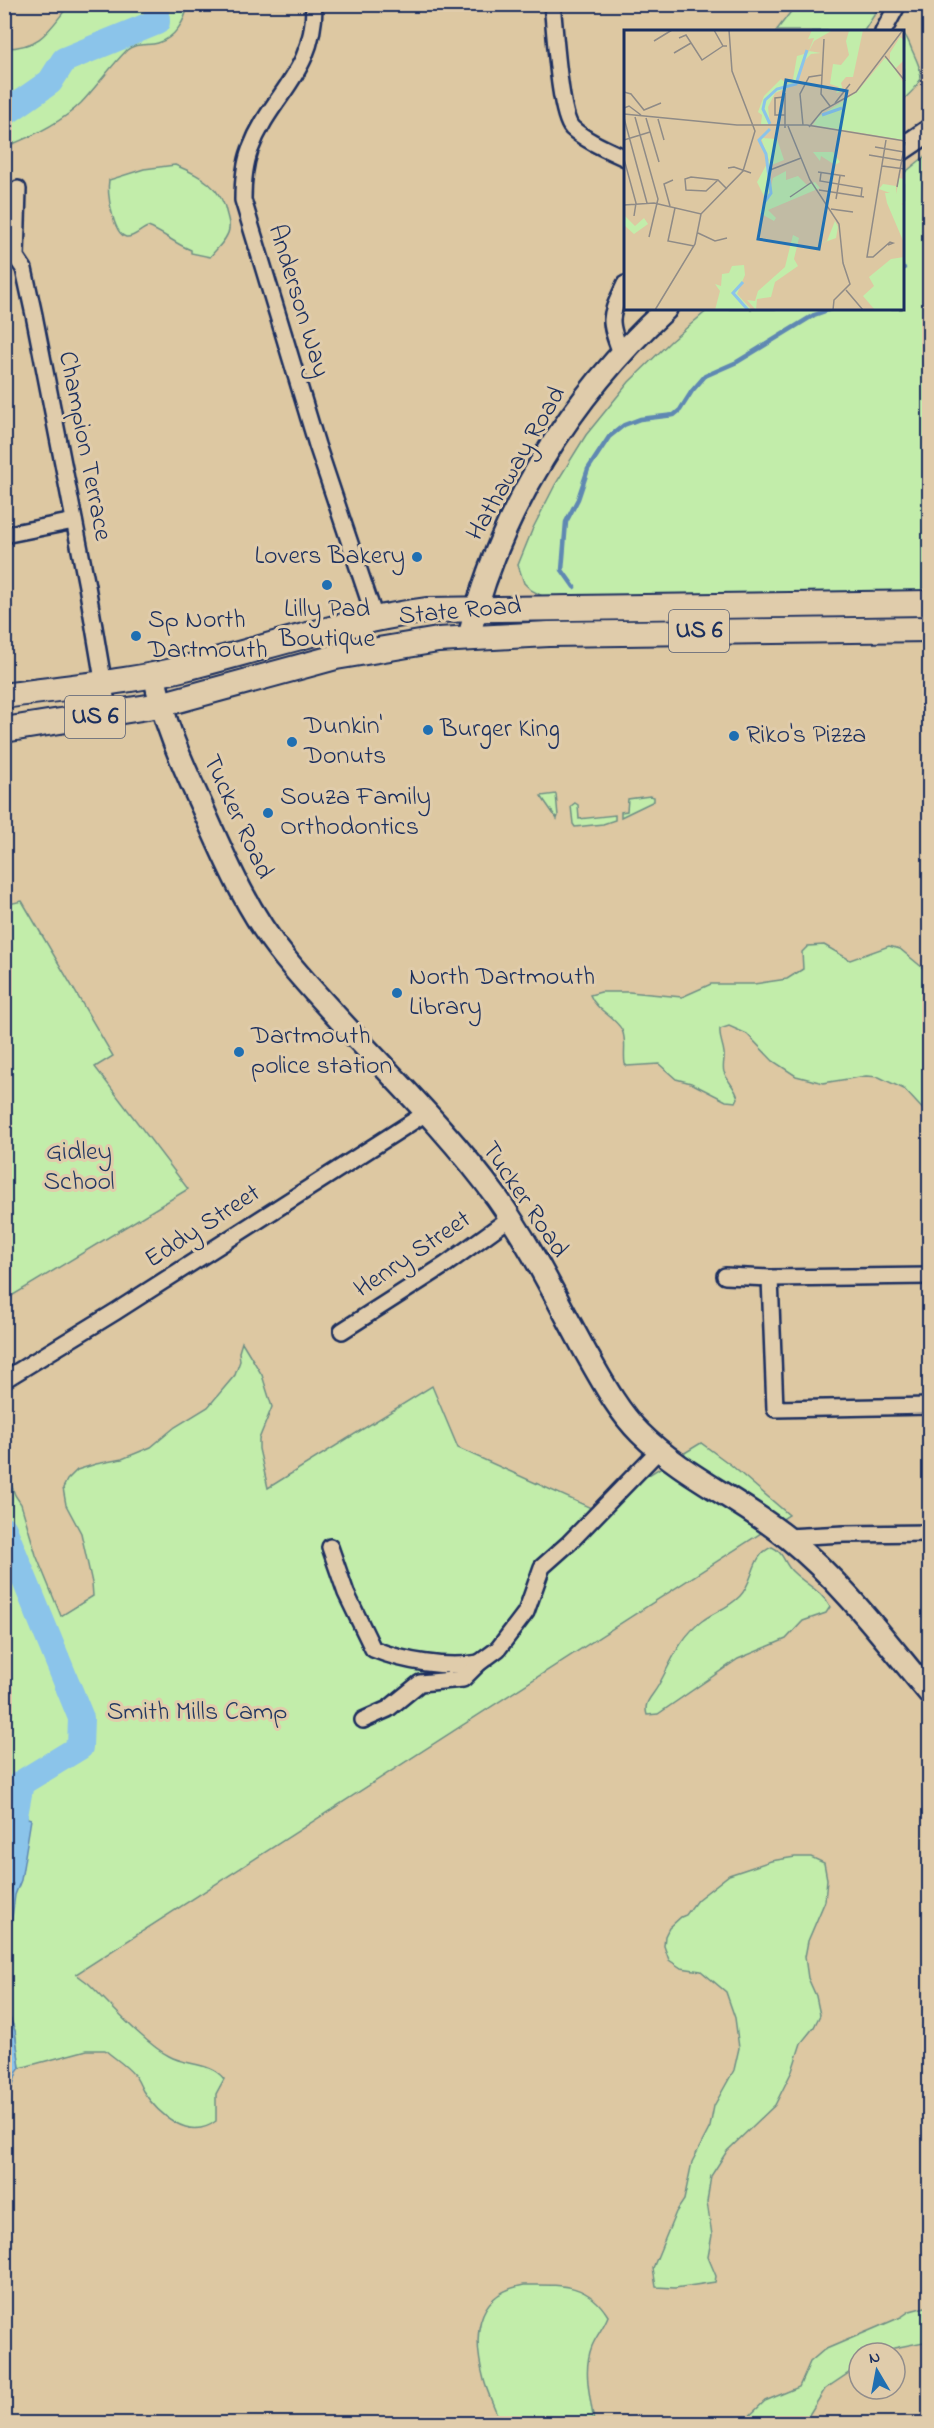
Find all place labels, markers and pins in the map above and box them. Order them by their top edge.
place label: Lovers Bakery [255,538,405,576]
marker: Lovers Bakery [410,550,424,564]
marker: Lilly Pad Boutique [320,578,334,592]
place label: Lilly Pad Boutique [278,591,376,659]
place label: Sp North Dartmouth [147,602,268,670]
marker: Sp North Dartmouth [129,629,143,643]
place label: Dunkin' Donuts [303,708,386,776]
place label: Burger King [439,711,560,749]
place label: Riko's Pizza [746,717,866,755]
marker: Burger King [421,723,435,737]
marker: Riko's Pizza [727,729,741,743]
marker: Dunkin' Donuts [285,735,299,749]
place label: Souza Family Orthodontics [280,779,431,847]
marker: Souza Family Orthodontics [261,806,275,820]
place label: North Dartmouth Library [409,959,595,1027]
marker: North Dartmouth Library [390,986,404,1000]
place label: Dartmouth police station [250,1018,392,1086]
marker: Dartmouth police station [232,1045,246,1059]

